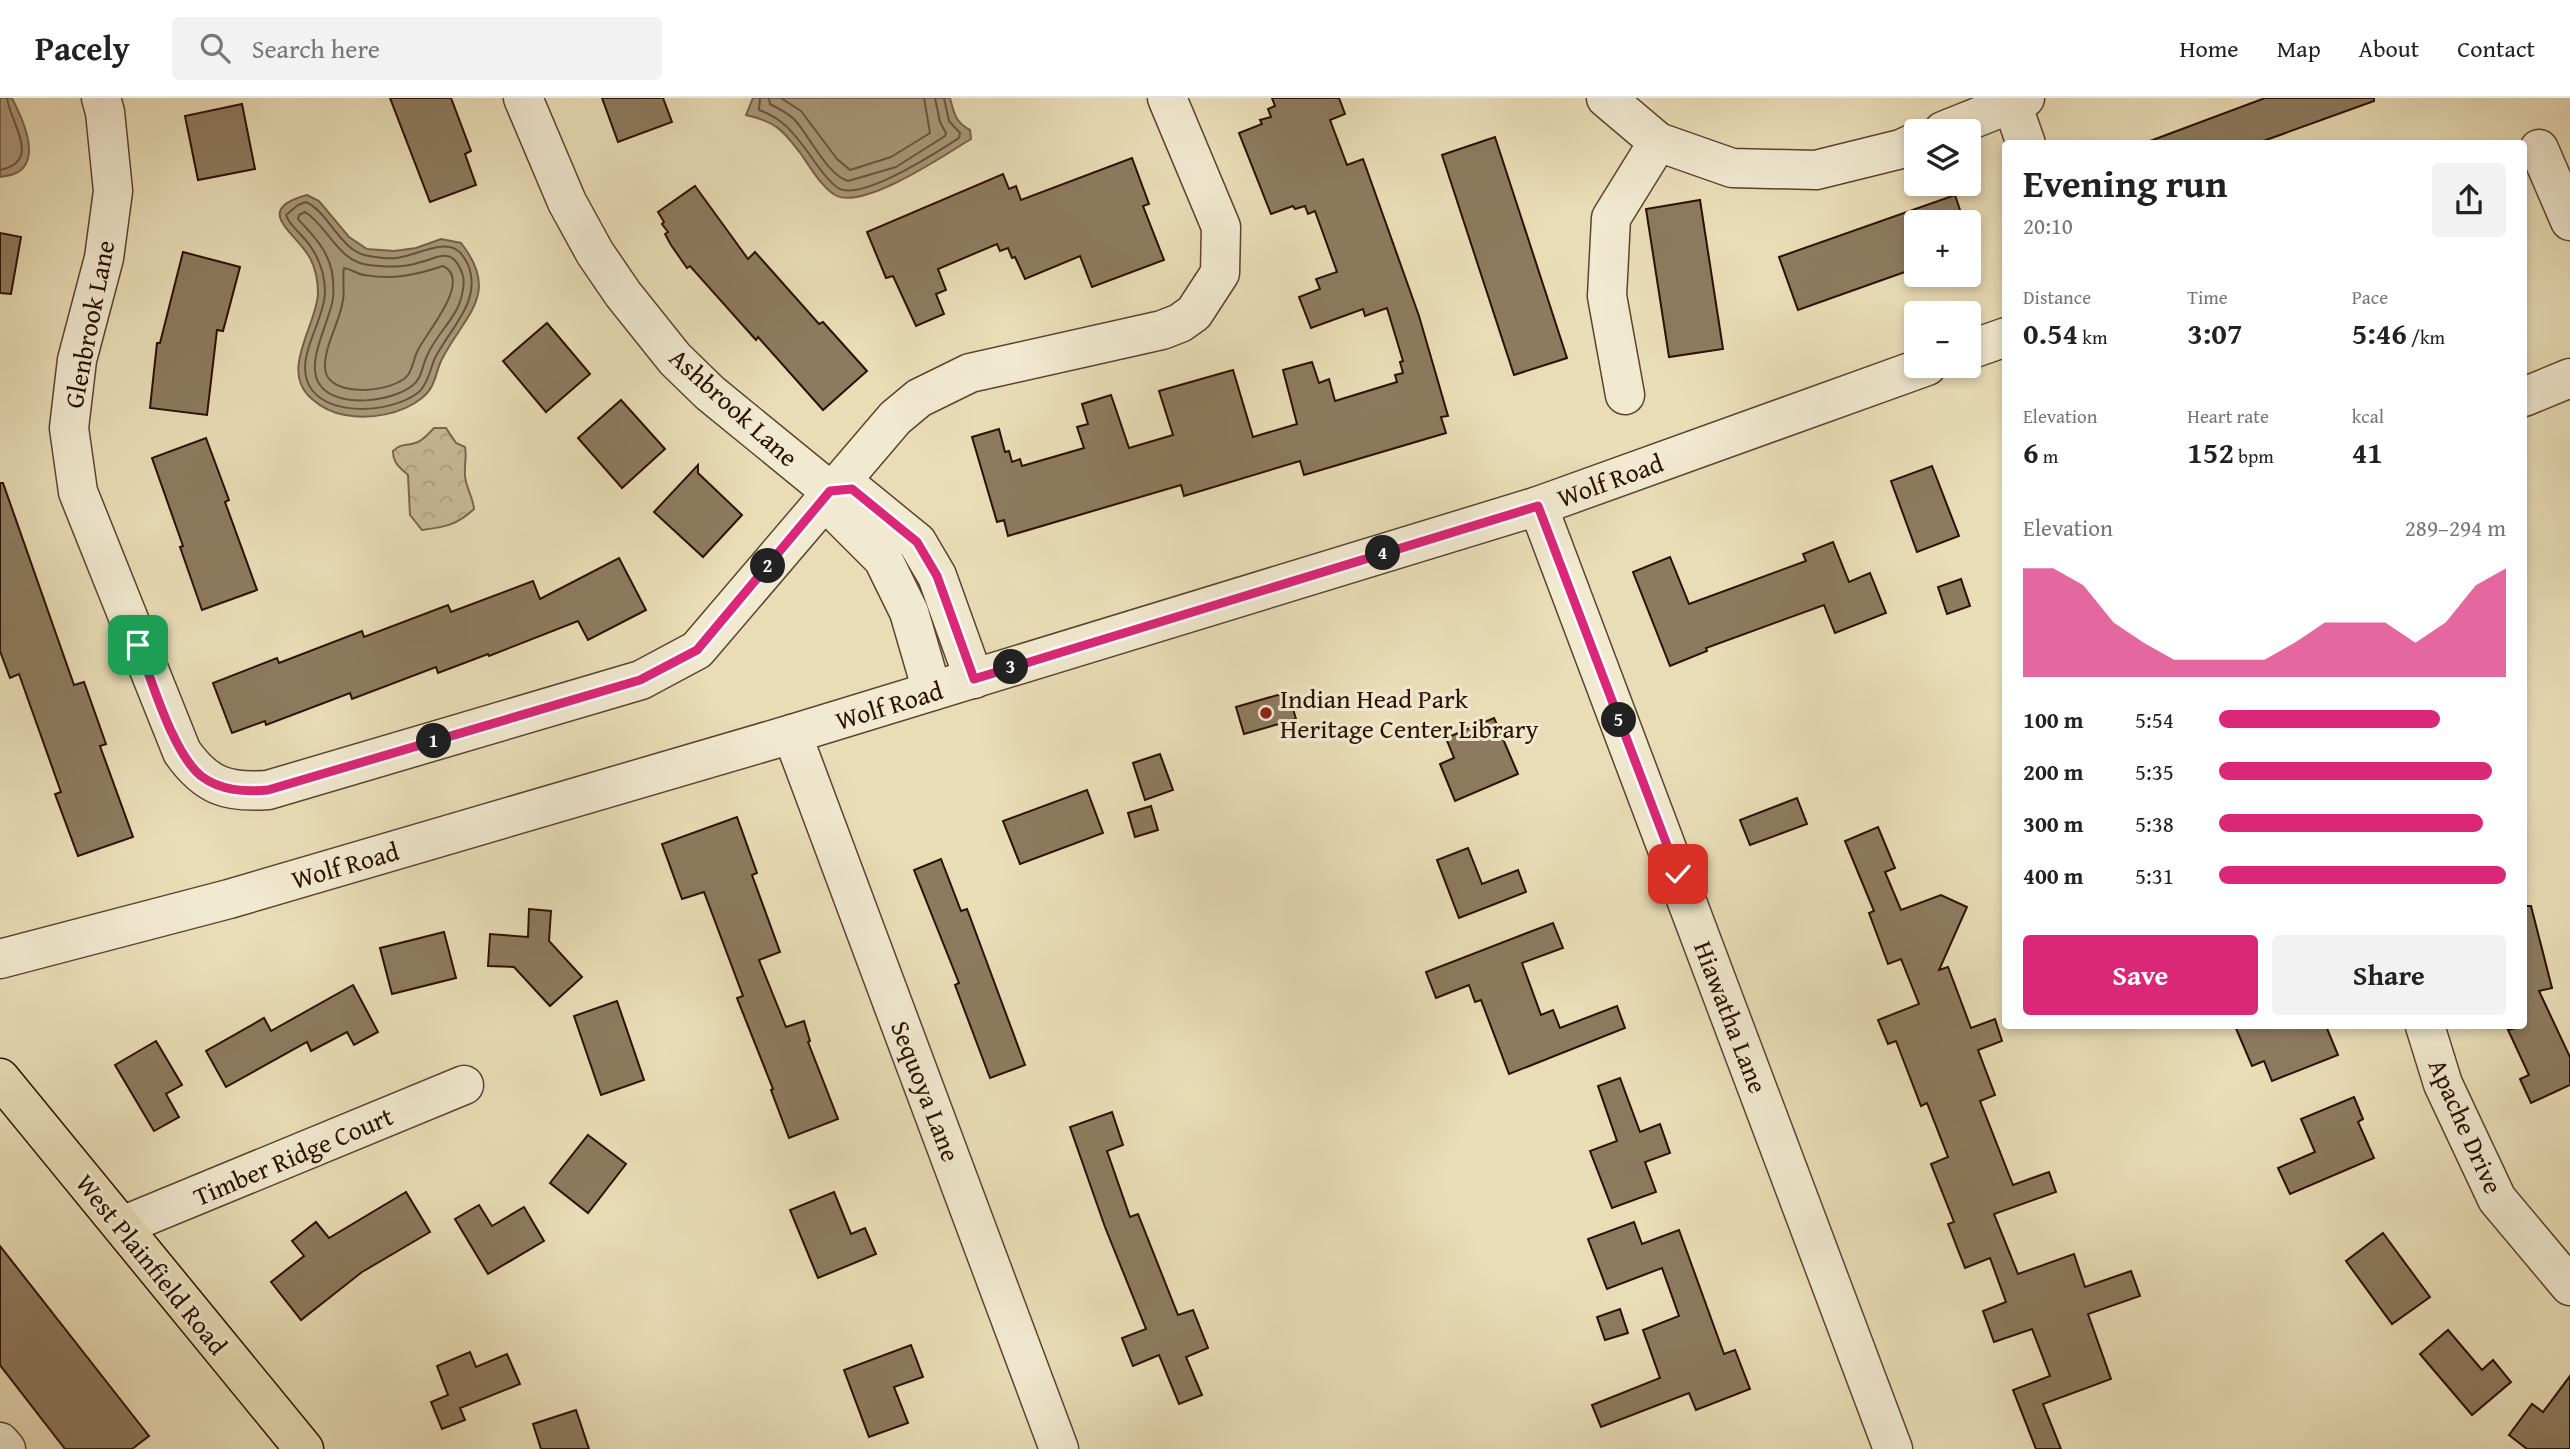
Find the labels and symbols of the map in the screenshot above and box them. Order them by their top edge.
street label: Glenbrook Lane [54,237,124,411]
street label: Ashbrook Lane [661,338,807,476]
street label: Wolf Road [1552,443,1669,517]
pin: 4 [1366,536,1400,570]
pin: 2 [750,548,786,584]
pin [108,615,168,675]
pin: 3 [993,650,1028,684]
street label: Wolf Road [831,670,947,740]
place label: Indian Head Park Heritage Center Library [1280,679,1538,748]
pin: 5 [1602,702,1636,738]
marker: Indian Head Park Heritage Center Library [1258,705,1274,721]
pin: 1 [416,724,452,758]
street label: Wolf Road [287,831,403,899]
pin [1648,844,1708,904]
street label: Hiawatha Lane [1684,935,1778,1099]
street label: Sequoya Lane [881,1015,971,1167]
street label: Apache Drive [2419,1052,2513,1200]
street label: Timber Ridge Court [187,1096,399,1216]
street label: West Plainfield Road [67,1165,237,1363]

